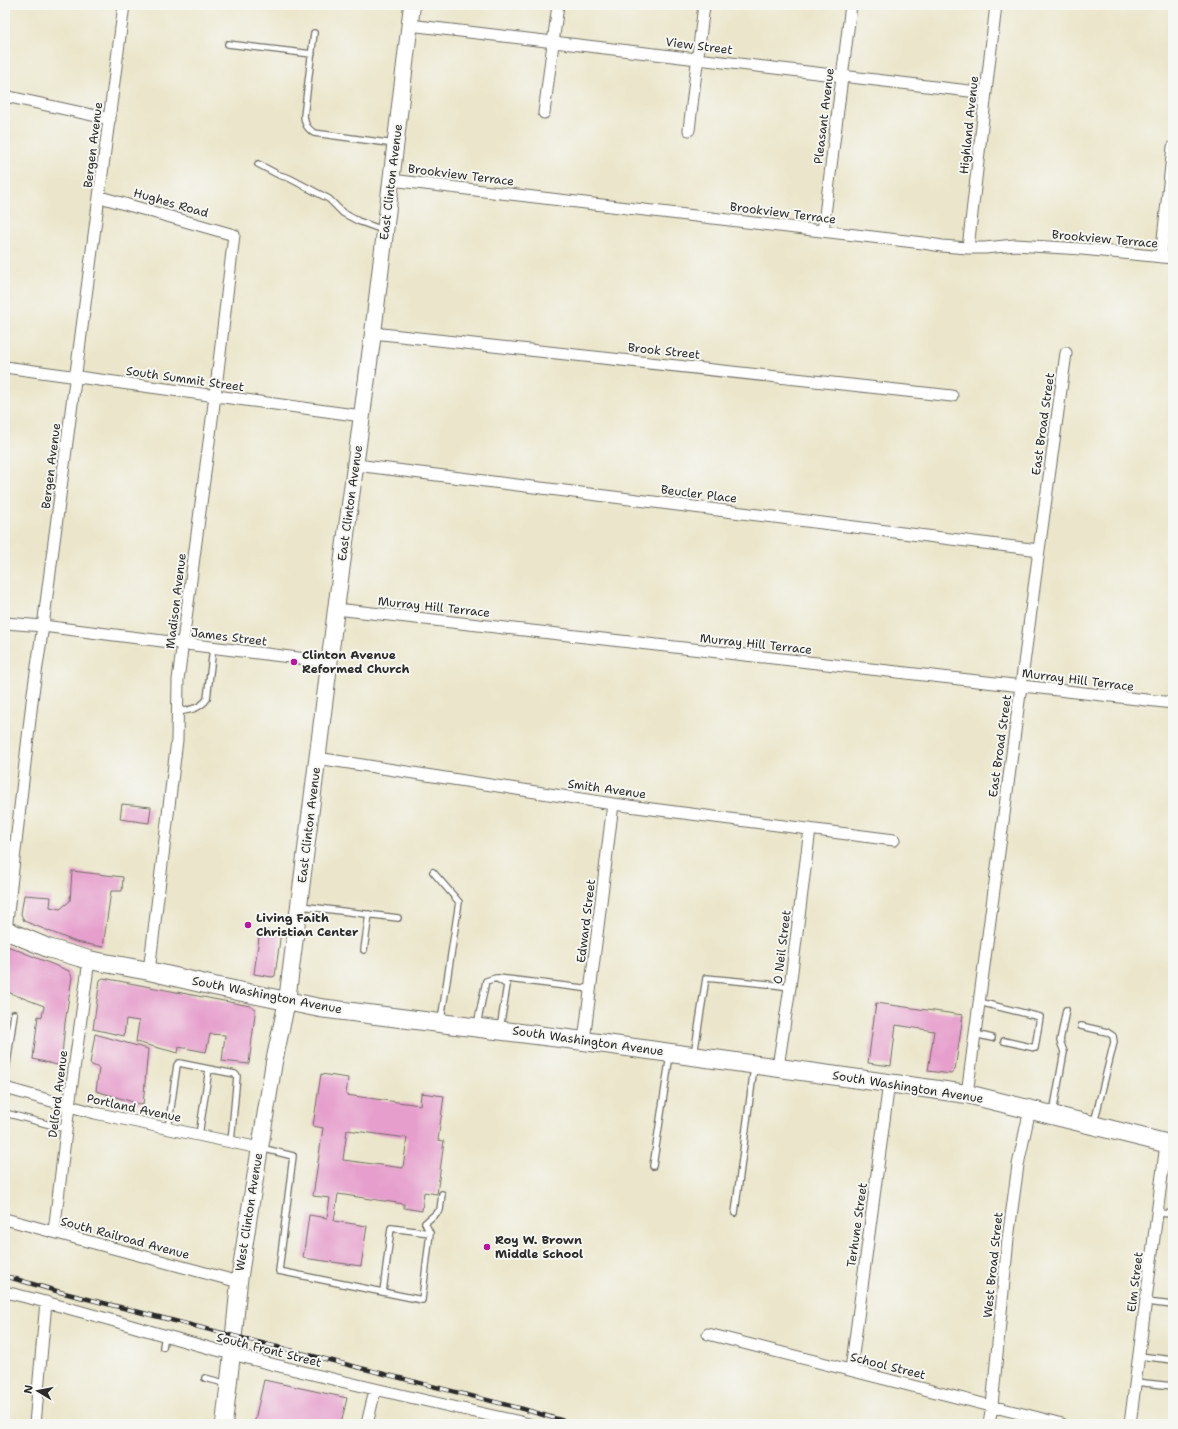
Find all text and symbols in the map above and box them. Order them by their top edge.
street label: View Street [664,34,734,58]
street label: Pleasant Avenue [810,67,838,165]
street label: Highland Avenue [956,75,982,175]
street label: Bergen Avenue [80,101,106,189]
street label: East Clinton Avenue [376,123,406,241]
street label: Brookview Terrace [407,161,515,189]
street label: Hughes Road [132,185,211,221]
street label: Brookview Terrace [729,199,837,227]
street label: Brookview Terrace [1051,226,1159,252]
street label: Brook Street [627,339,701,363]
street label: South Summit Street [125,363,245,395]
street label: East Broad Street [1028,372,1058,476]
street label: Bergen Avenue [38,422,64,510]
street label: East Clinton Avenue [334,444,366,562]
street label: Beucler Place [660,481,738,507]
street label: Madison Avenue [162,552,190,650]
street label: Murray Hill Terrace [377,593,491,621]
street label: James Street [190,624,268,650]
street label: Murray Hill Terrace [699,630,813,658]
place label: Clinton Avenue Reformed Church [302,647,410,677]
marker: Clinton Avenue Reformed Church [289,657,299,667]
street label: Murray Hill Terrace [1021,665,1135,695]
street label: East Broad Street [985,694,1015,798]
street label: East Clinton Avenue [294,766,324,884]
street label: Smith Avenue [567,776,647,802]
street label: Edward Street [573,878,599,964]
street label: O Neil Street [770,909,794,985]
place label: Living Faith Christian Center [256,910,359,940]
marker: Living Faith Christian Center [243,920,253,930]
street label: South Washington Avenue [191,973,344,1017]
street label: South Washington Avenue [511,1022,665,1060]
street label: Delford Avenue [45,1049,71,1139]
street label: South Washington Avenue [831,1067,985,1107]
street label: Portland Avenue [85,1090,183,1126]
street label: West Clinton Avenue [232,1151,266,1272]
street label: Terhune Street [843,1182,871,1268]
street label: West Broad Street [979,1211,1007,1319]
street label: South Railroad Avenue [59,1213,192,1263]
place label: Roy W. Brown Middle School [495,1232,583,1262]
marker: Roy W. Brown Middle School [482,1242,492,1252]
street label: Elm Street [1123,1251,1147,1313]
street label: South Front Street [215,1329,323,1371]
street label: School Street [849,1349,927,1383]
north arrow [18,1371,58,1411]
text: N [21,1383,37,1395]

